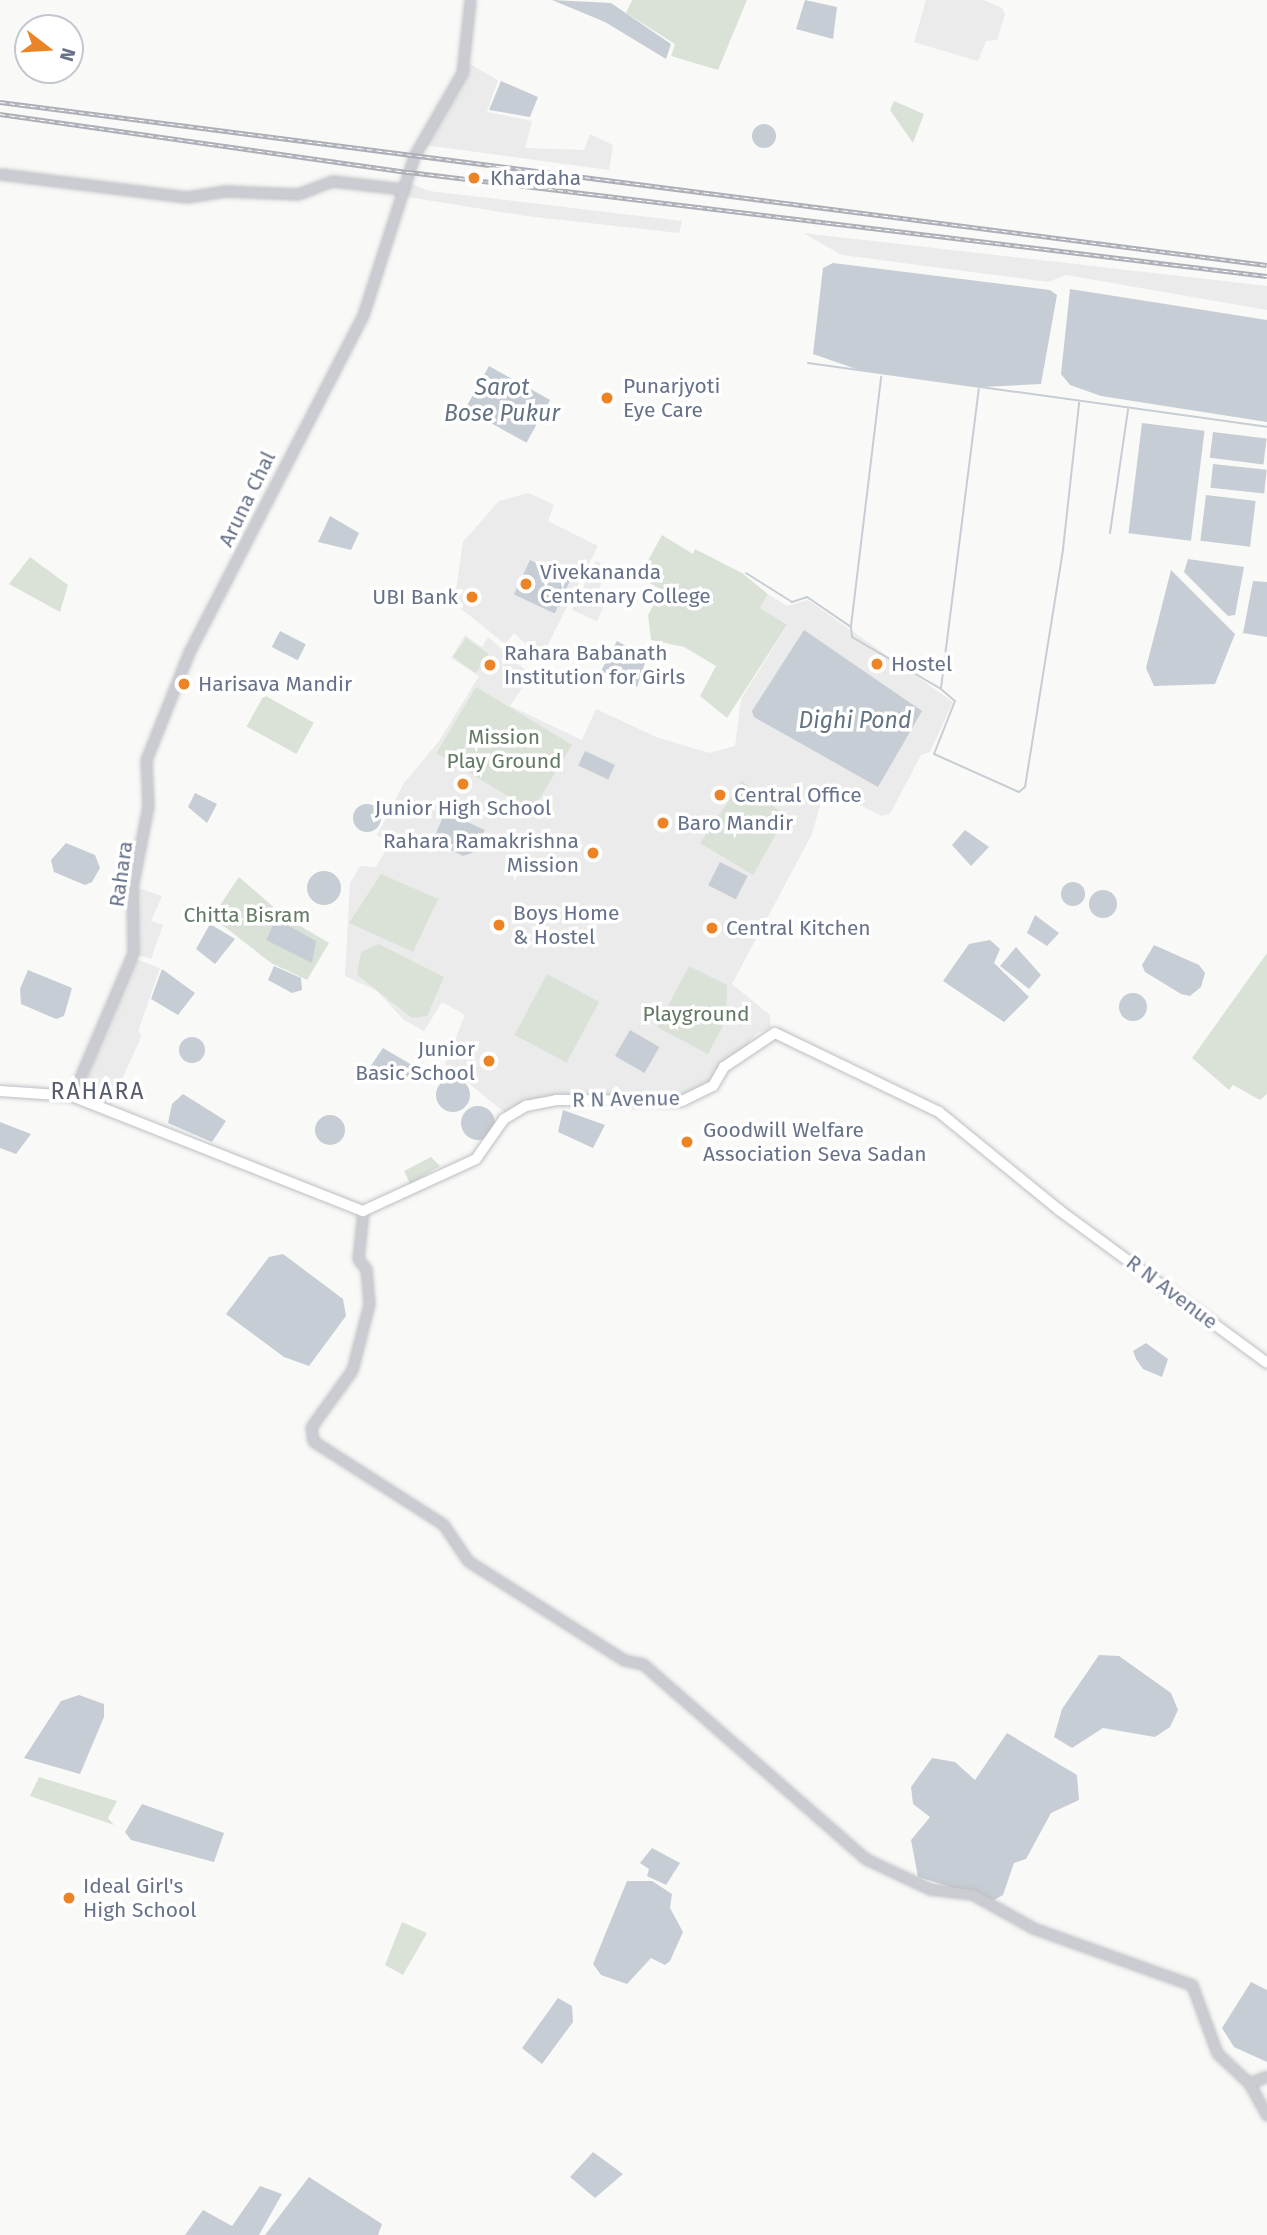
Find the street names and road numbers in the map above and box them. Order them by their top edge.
street label: Aruna Chal [213,447,281,551]
street label: Rahara [104,839,138,909]
street label: R N Avenue [572,1085,680,1113]
street label: R N Avenue [1121,1249,1223,1335]

